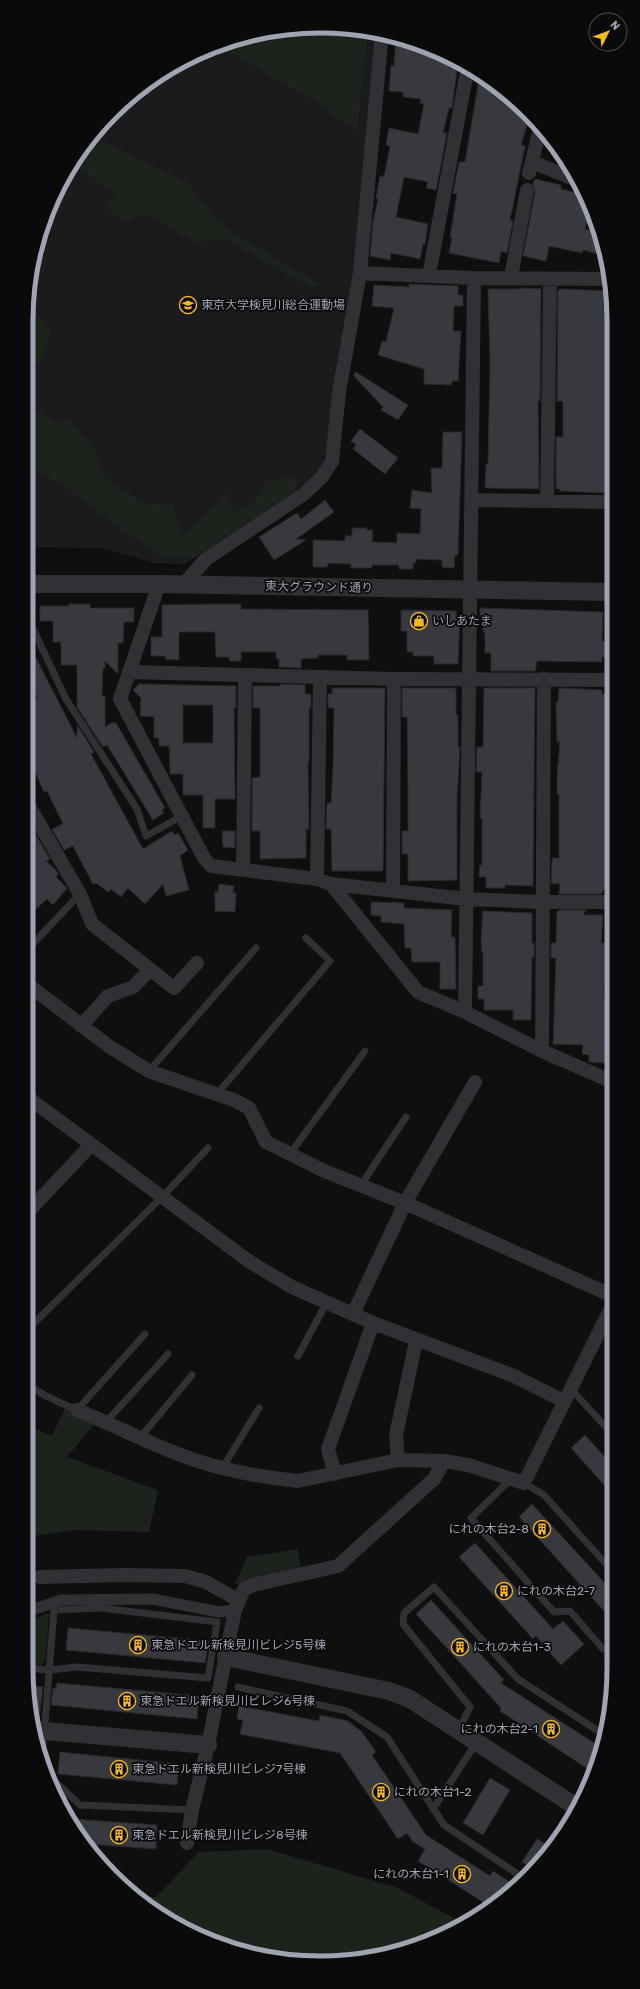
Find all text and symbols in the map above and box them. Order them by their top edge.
north arrow [588,12,628,52]
text: N [608,18,623,33]
school or university icon: 東京大学検見川総合運動場 [178,295,198,315]
place label: 東京大学検見川総合運動場 [201,298,345,312]
street label: 東大グラウンド通り [265,579,373,595]
shop icon: いしあたま [409,611,429,631]
place label: いしあたま [432,614,492,628]
building icon: にれの木台2-8 [532,1519,552,1539]
place label: にれの木台2-8 [449,1522,529,1536]
building icon: にれの木台2-7 [494,1581,514,1601]
place label: にれの木台2-7 [517,1584,595,1598]
building icon: 東急ドエル新検見川ビレジ5号棟 [128,1635,148,1655]
building icon: にれの木台1-3 [450,1637,470,1657]
place label: 東急ドエル新検見川ビレジ5号棟 [151,1638,326,1652]
place label: にれの木台1-3 [473,1640,551,1654]
building icon: 東急ドエル新検見川ビレジ6号棟 [117,1691,137,1711]
place label: 東急ドエル新検見川ビレジ6号棟 [140,1694,315,1708]
building icon: にれの木台2-1 [541,1719,561,1739]
place label: にれの木台2-1 [461,1722,538,1736]
building icon: 東急ドエル新検見川ビレジ7号棟 [109,1759,129,1779]
place label: 東急ドエル新検見川ビレジ7号棟 [132,1762,306,1776]
building icon: にれの木台1-2 [371,1782,391,1802]
place label: にれの木台1-2 [394,1785,472,1799]
building icon: 東急ドエル新検見川ビレジ8号棟 [109,1825,129,1845]
place label: 東急ドエル新検見川ビレジ8号棟 [132,1828,308,1842]
building icon: にれの木台1-1 [452,1864,472,1884]
place label: にれの木台1-1 [373,1867,449,1881]

